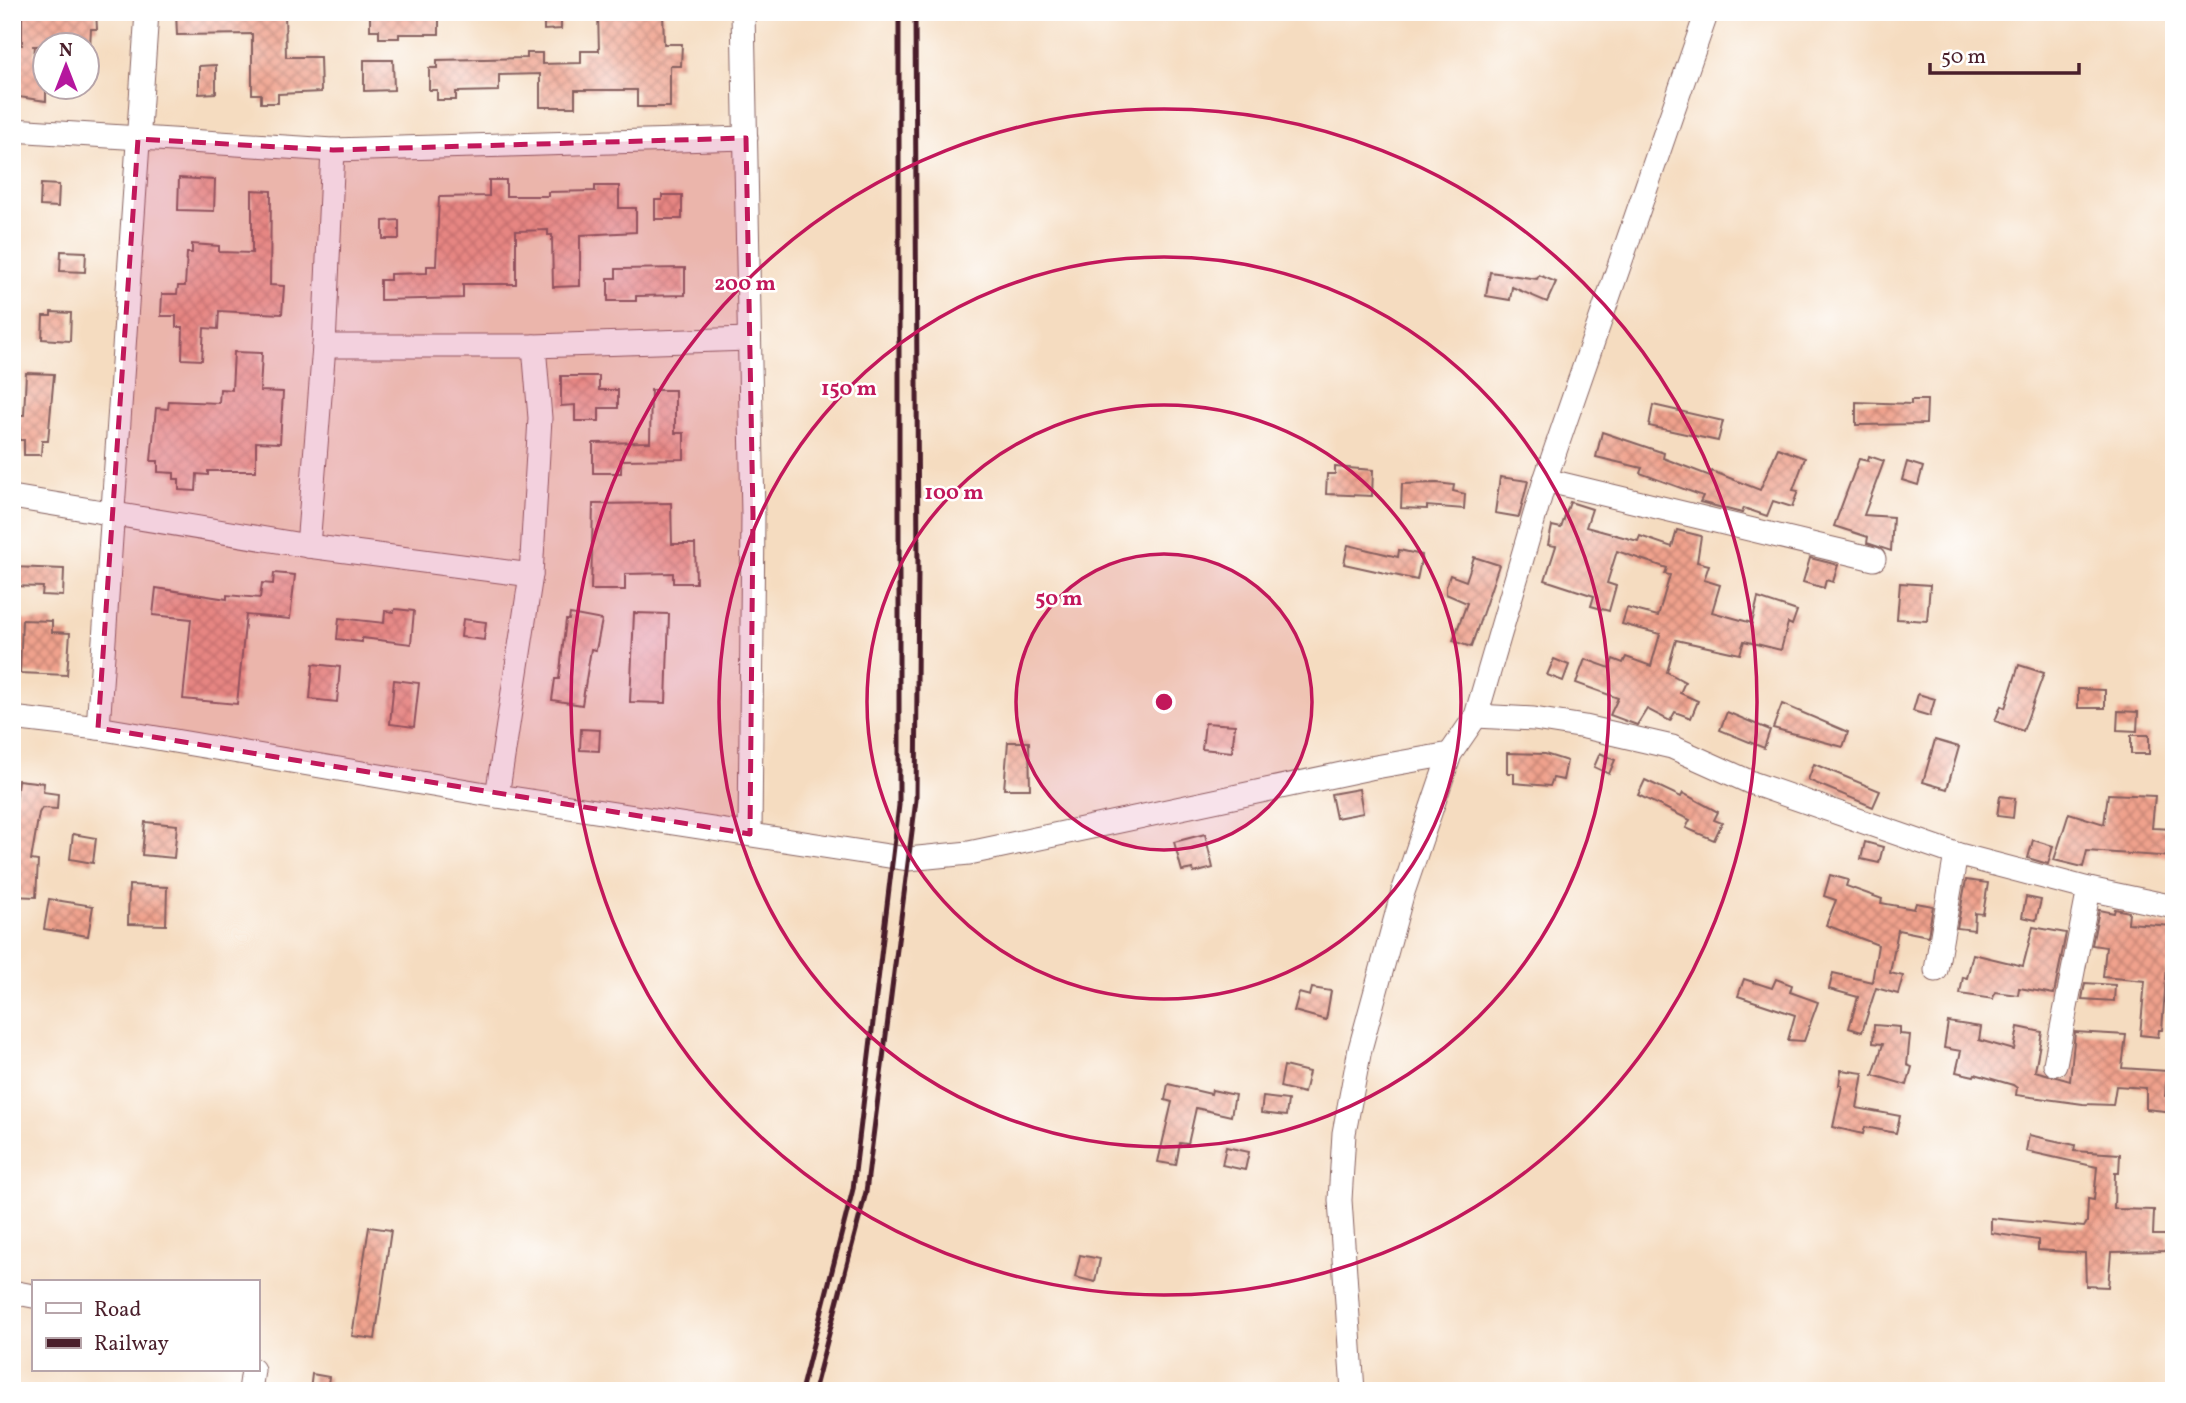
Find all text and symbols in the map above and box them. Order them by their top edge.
north arrow [32,32,102,102]
scale bar [1930,32,2079,76]
text: N [59,38,73,64]
text: 50 m [1941,43,1986,72]
text: 200 m [714,270,776,299]
text: 150 m [821,375,877,404]
text: 100 m [924,479,984,508]
text: 50 m [1035,585,1083,614]
centre of rings [1152,690,1176,714]
legend [32,1280,259,1372]
text: Road [94,1296,141,1325]
text: Railway [94,1330,170,1359]

